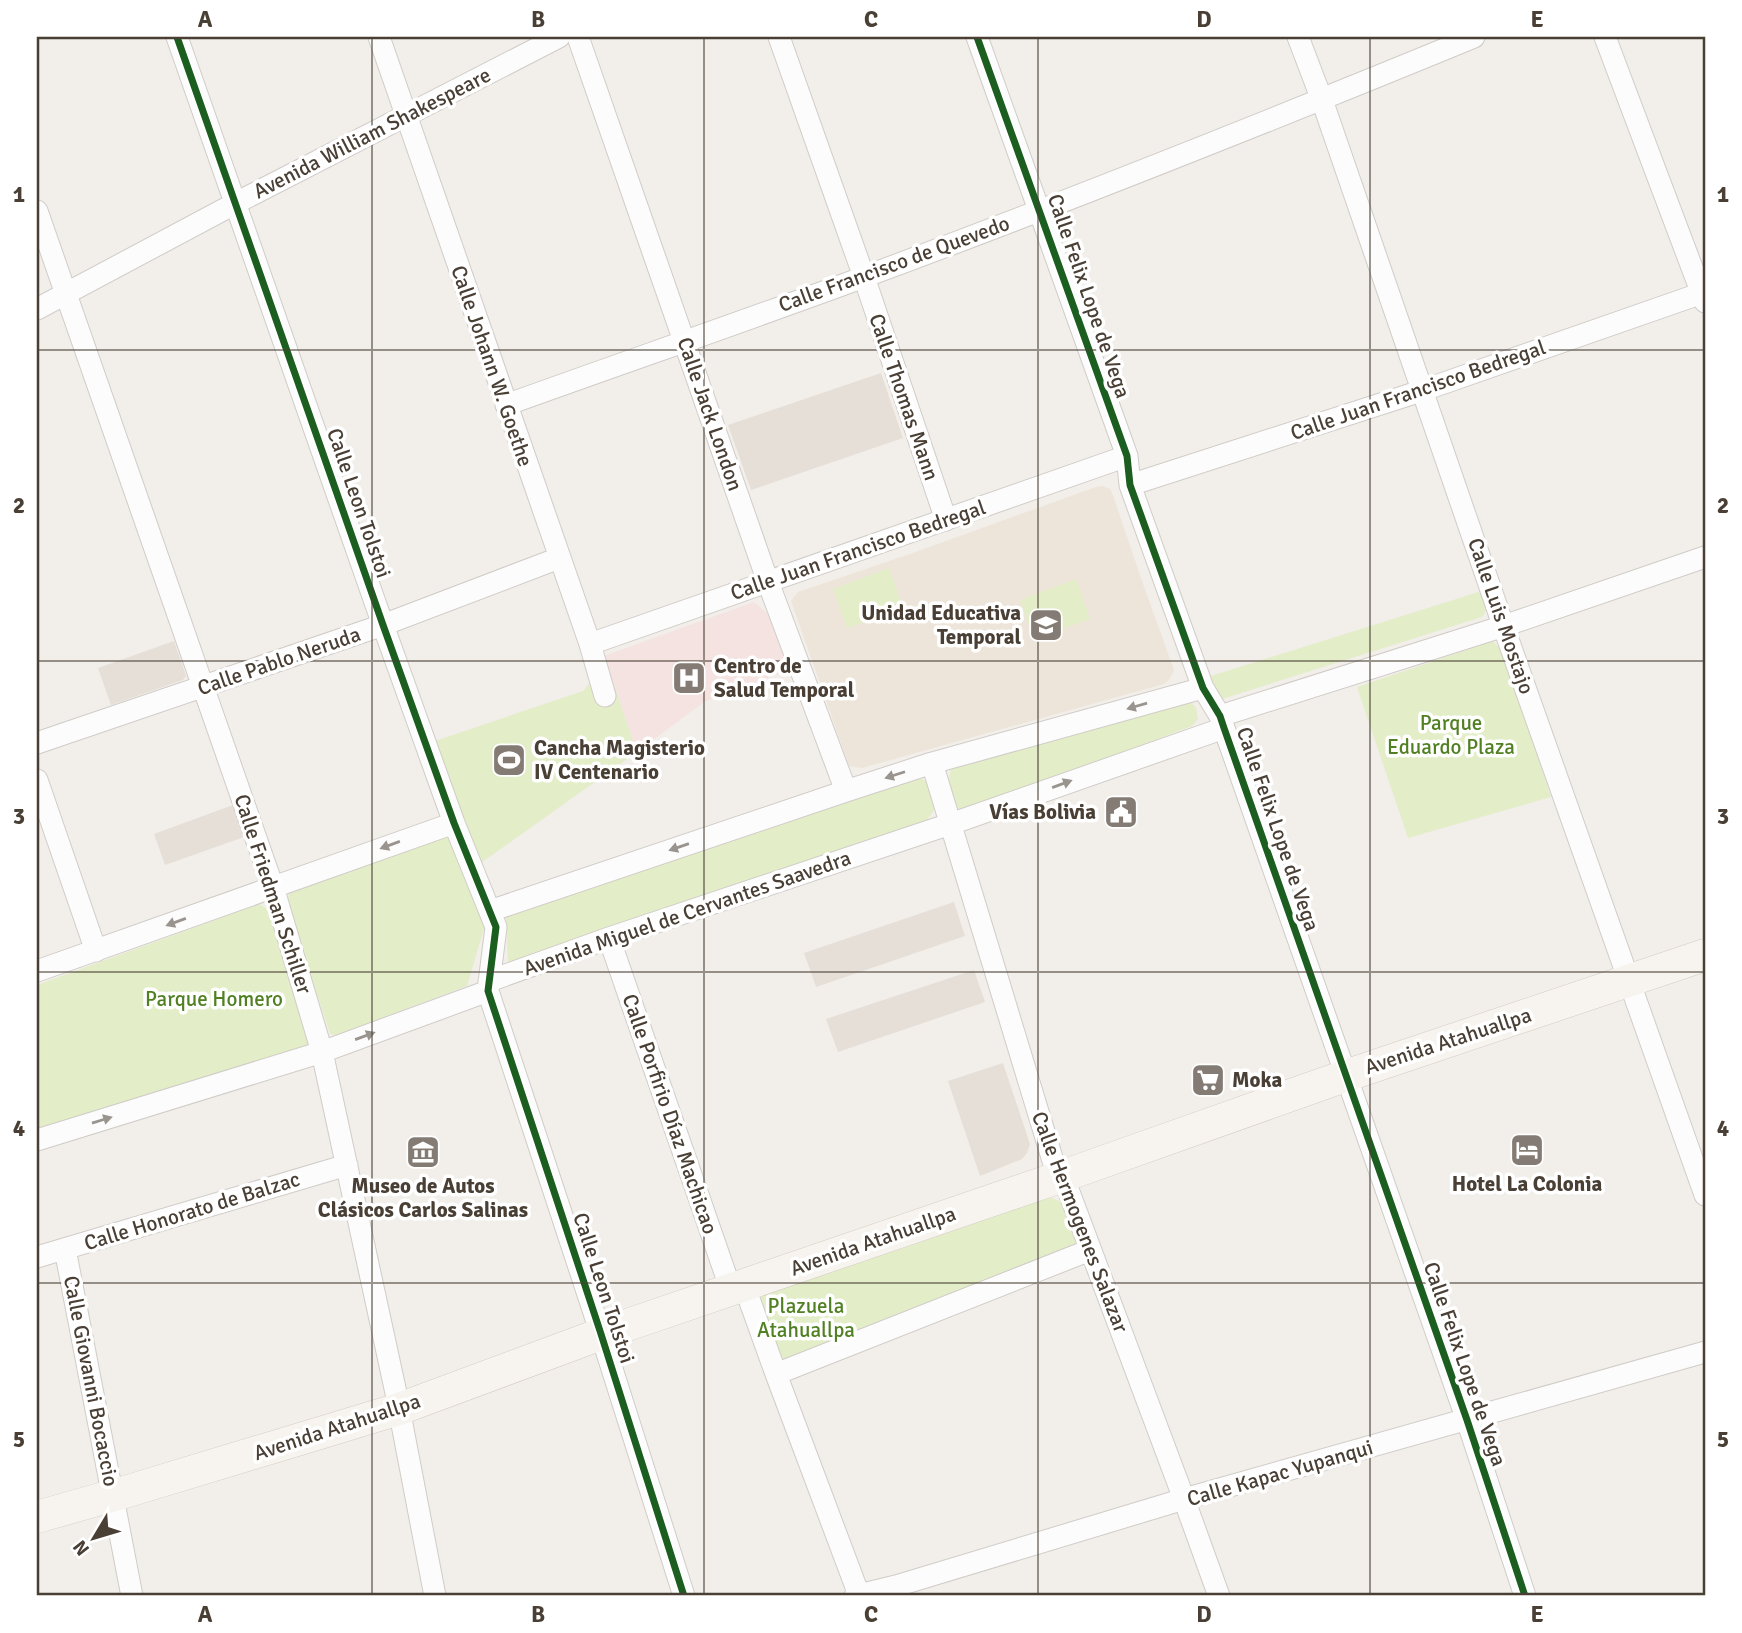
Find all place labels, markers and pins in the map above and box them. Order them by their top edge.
place label: Unidad Educativa Temporal [861,600,1021,650]
school or university icon: Unidad Educativa Temporal [1027,606,1065,644]
place label: Centro de Salud Temporal [714,653,855,703]
hospital icon: Centro de Salud Temporal [670,659,708,697]
place label: Cancha Magisterio IV Centenario [534,735,705,785]
sports icon: Cancha Magisterio IV Centenario [490,741,528,779]
public building icon: Vías Bolivia [1102,793,1140,831]
place label: Vías Bolivia [989,799,1096,825]
supermarket icon: Moka [1189,1061,1227,1099]
place label: Moka [1232,1067,1282,1093]
hotel icon: Hotel La Colonia [1508,1131,1546,1169]
museum icon: Museo de Autos Clásicos Carlos Salinas [404,1133,442,1171]
place label: Hotel La Colonia [1452,1171,1602,1197]
place label: Museo de Autos Clásicos Carlos Salinas [318,1173,528,1223]

